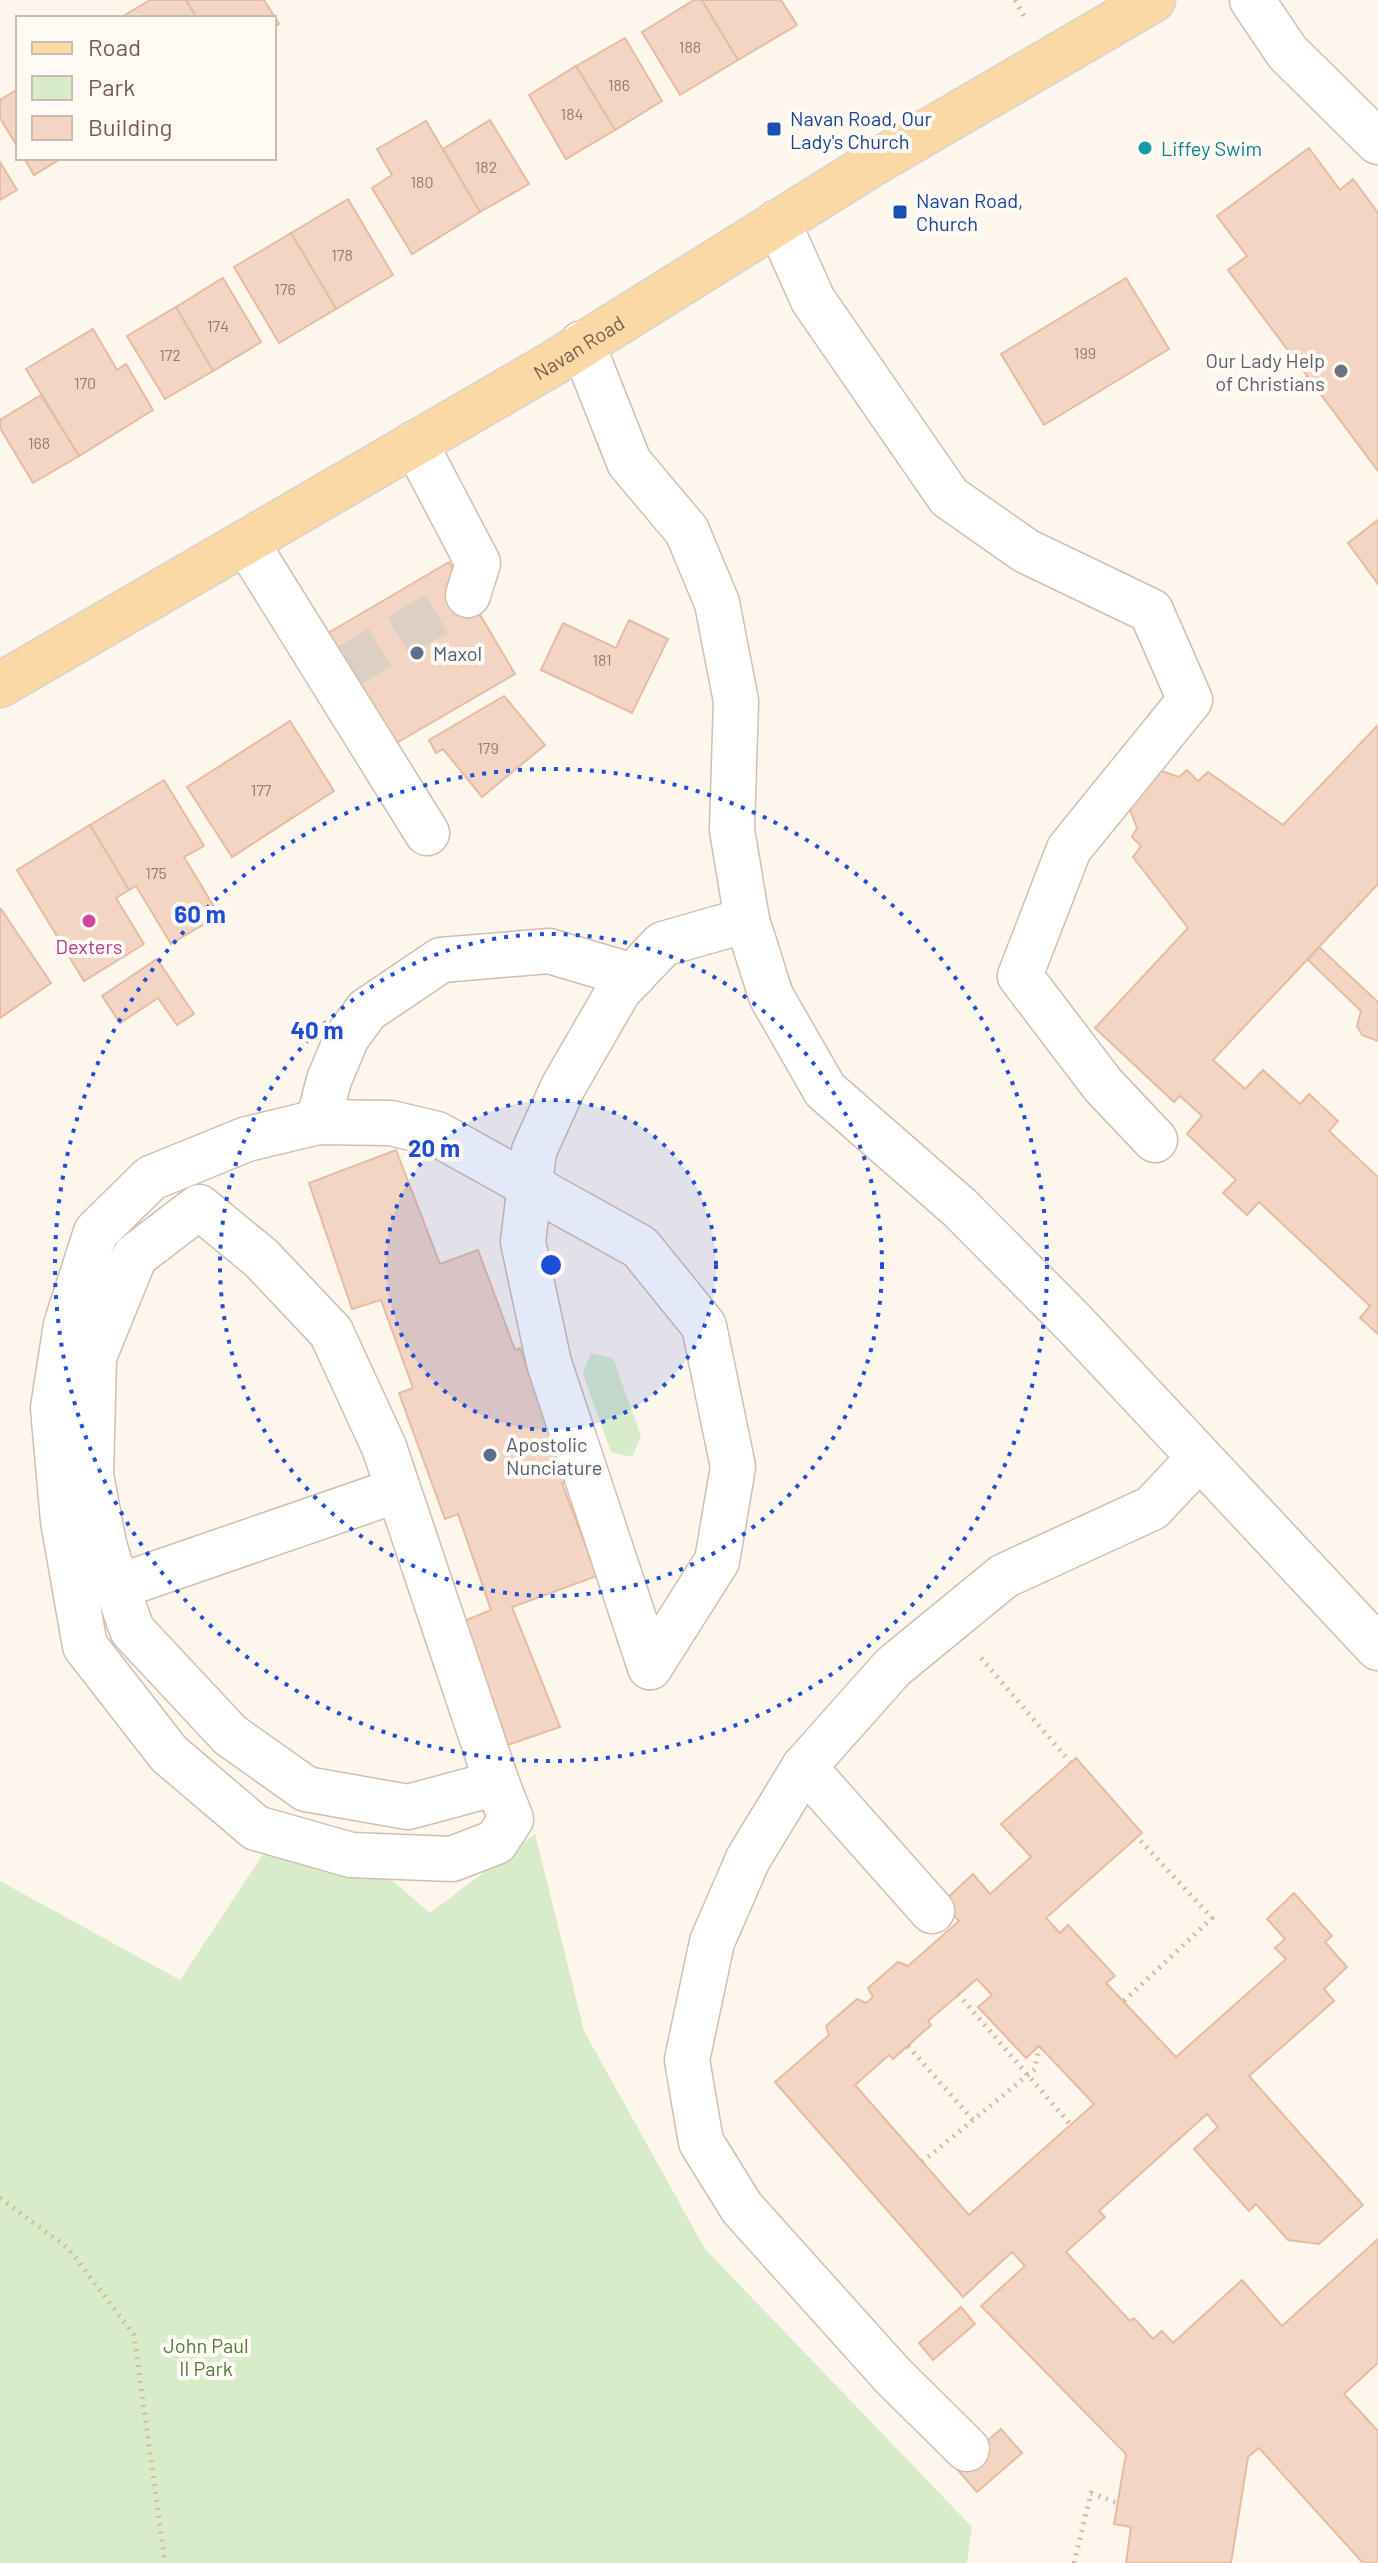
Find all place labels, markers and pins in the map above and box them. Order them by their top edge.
place label: Navan Road, Our Lady's Church [790,106,932,153]
marker: Navan Road, Our Lady's Church [765,120,783,138]
place label: Liffey Swim [1161,136,1262,160]
marker: Liffey Swim [1136,139,1154,157]
place label: Navan Road, Church [916,188,1023,235]
marker: Navan Road, Church [891,203,909,221]
place label: Our Lady Help of Christians [1205,348,1325,395]
marker: Our Lady Help of Christians [1332,362,1350,380]
place label: Maxol [433,641,482,665]
marker: Maxol [408,644,426,662]
marker: Dexters [80,912,98,930]
place label: Dexters [56,934,122,958]
centre of rings [537,1251,565,1279]
place label: Apostolic Nunciature [506,1432,602,1479]
marker: Apostolic Nunciature [481,1446,499,1464]

